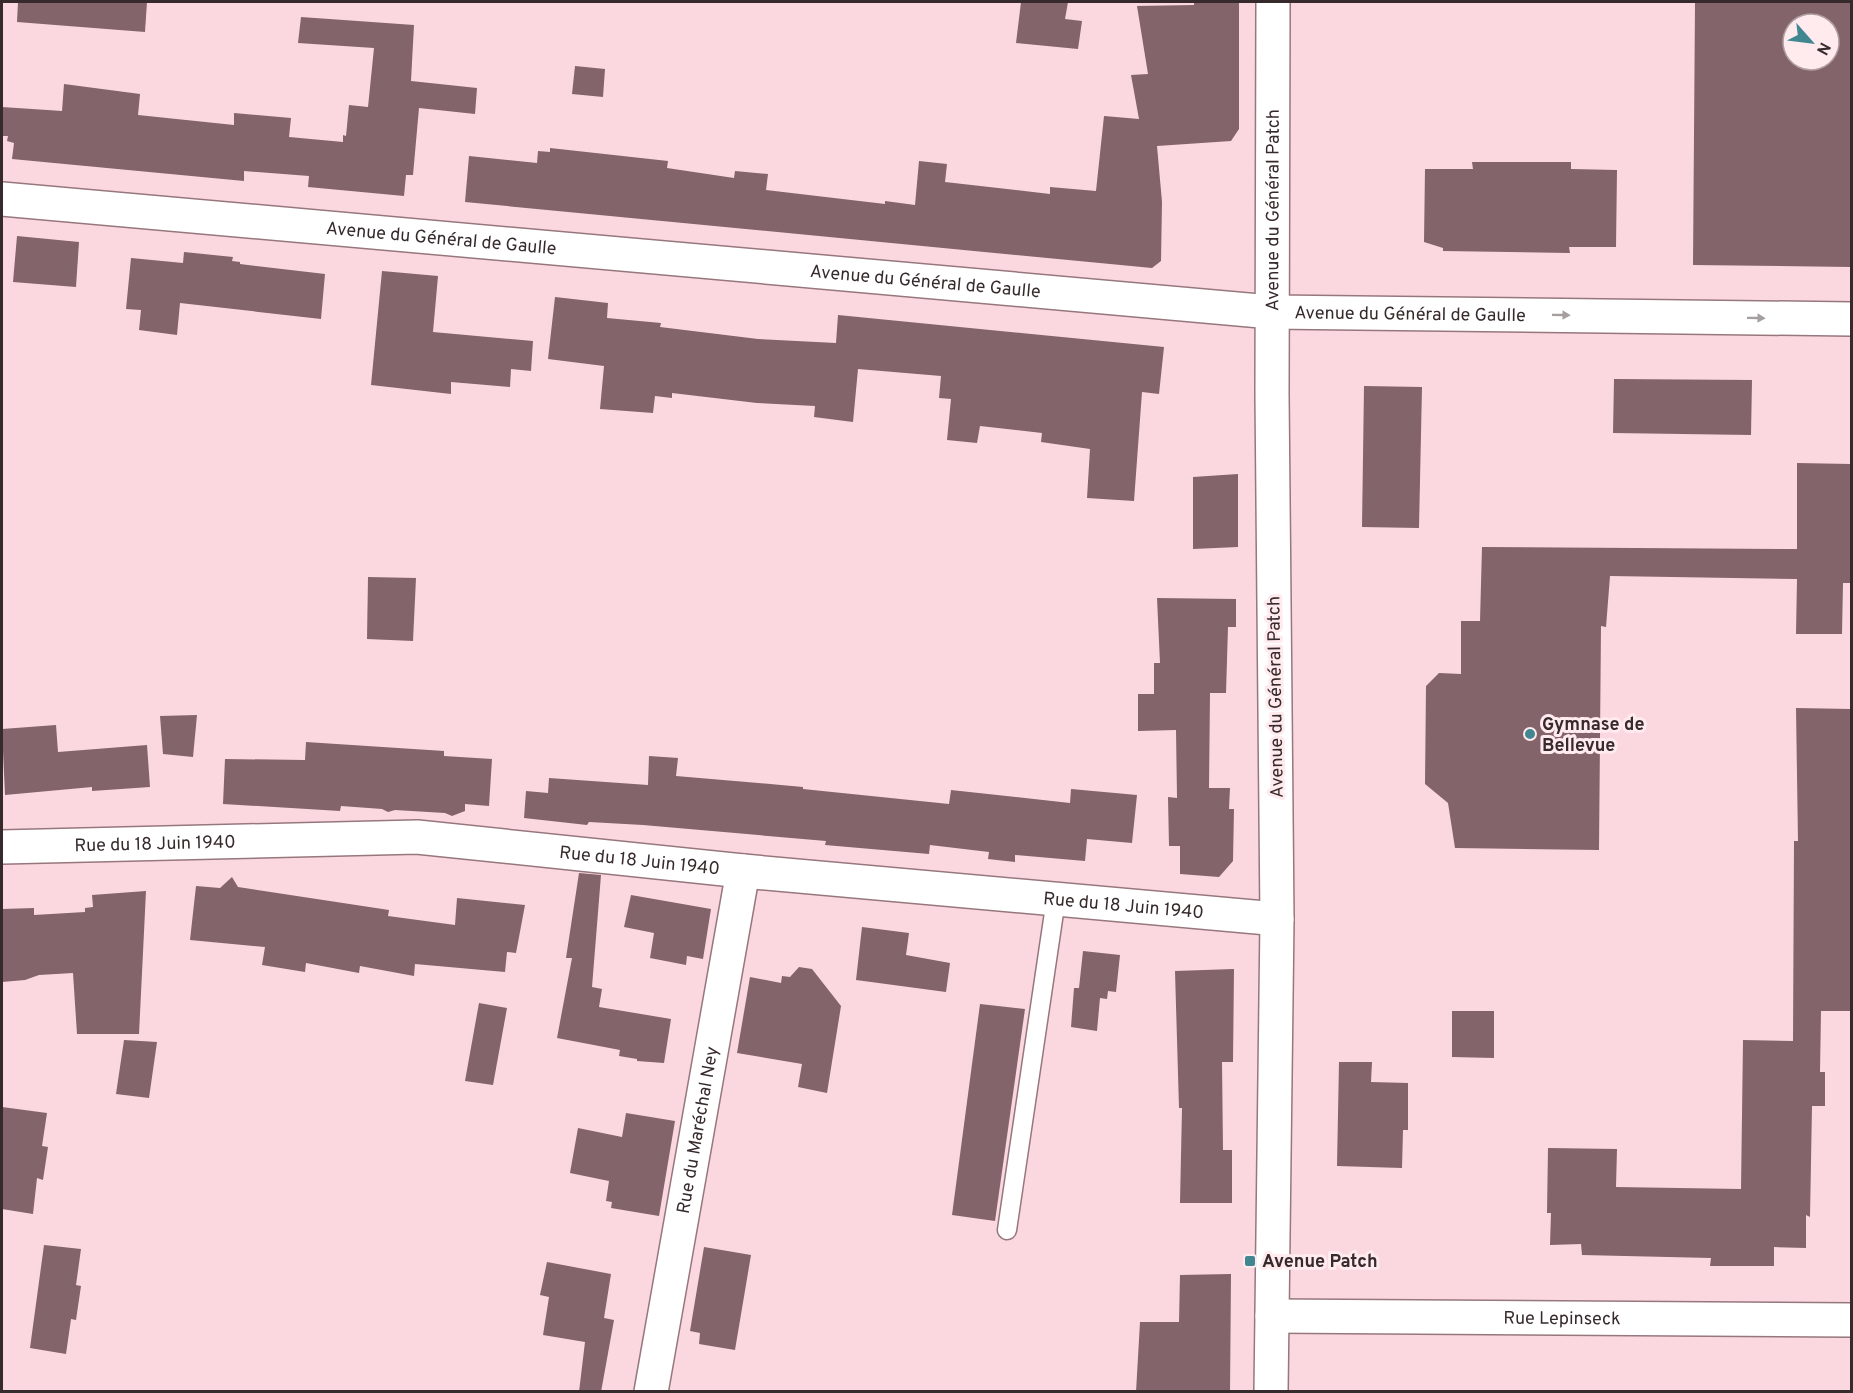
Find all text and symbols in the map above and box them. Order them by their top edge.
north arrow [1781,12,1841,72]
text: N [1811,38,1834,58]
street label: Avenue du Général Patch [1262,109,1286,311]
street label: Avenue du Général de Gaulle [325,218,557,261]
street label: Avenue du Général de Gaulle [809,261,1041,304]
street label: Avenue du Général de Gaulle [1294,302,1526,328]
one-way arrow [1552,311,1571,320]
one-way arrow [1747,313,1766,323]
street label: Avenue du Général Patch [1263,596,1290,798]
place label: Gymnase de Bellevue [1542,714,1645,758]
marker: Gymnase de Bellevue [1523,727,1537,741]
street label: Rue du 18 Juin 1940 [74,831,236,858]
street label: Rue du 18 Juin 1940 [558,842,721,882]
street label: Rue du 18 Juin 1940 [1042,888,1205,925]
street label: Rue du Maréchal Ney [673,1045,725,1216]
place label: Avenue Patch [1262,1251,1378,1274]
marker: Avenue Patch [1243,1254,1257,1268]
street label: Rue Lepinseck [1503,1308,1621,1331]

